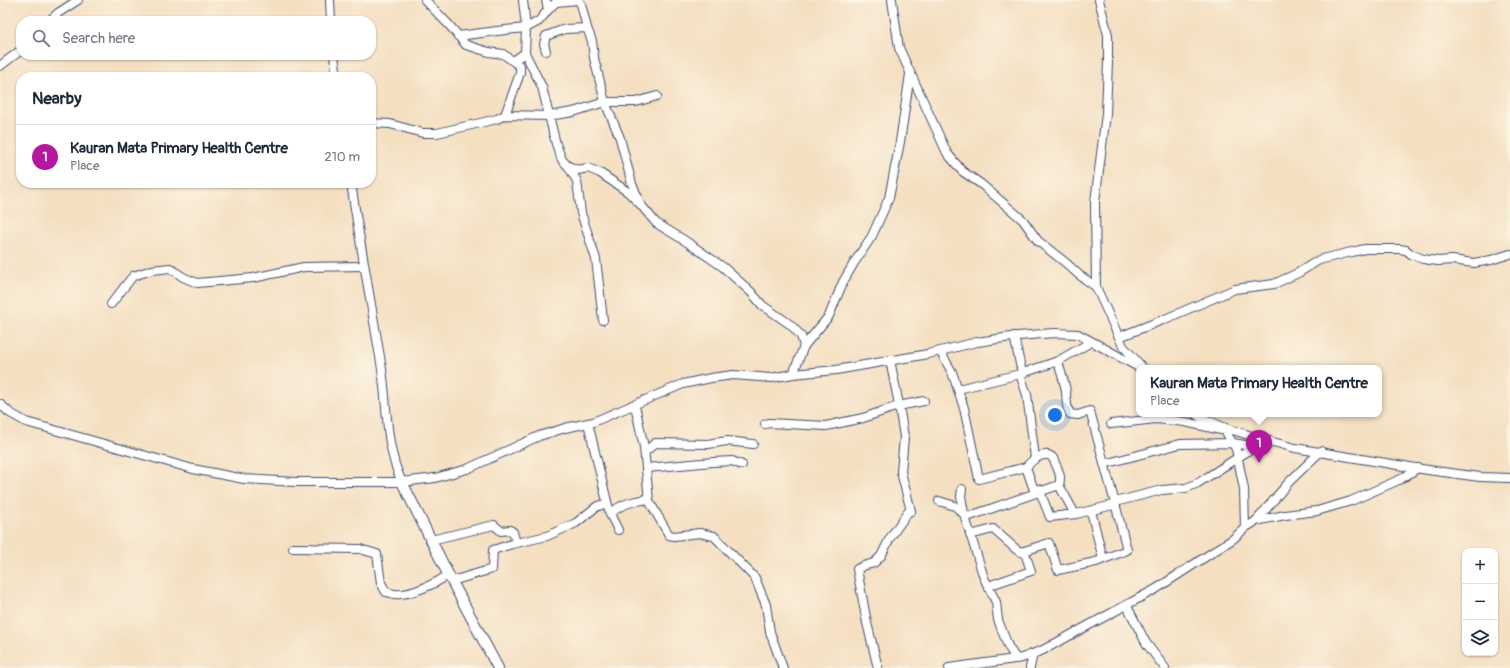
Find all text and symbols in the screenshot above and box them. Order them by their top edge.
search box [16,16,376,60]
icon: search [30,27,52,49]
text: Search here [62,29,135,48]
text: Nearby [32,88,81,109]
text: Kauran Mata Primary Health Centre [70,139,288,158]
text: 1 [42,149,48,165]
text: 210 m [324,149,360,165]
text: Place [70,158,99,174]
popup [1136,365,1382,417]
text: Kauran Mata Primary Health Centre [1150,374,1368,393]
text: Place [1150,393,1179,409]
your location [1045,405,1065,425]
pin: 1 [1246,430,1272,463]
map controls [1462,548,1498,656]
button: + [1462,548,1498,584]
button: − [1462,584,1498,620]
button: layers [1462,620,1498,656]

